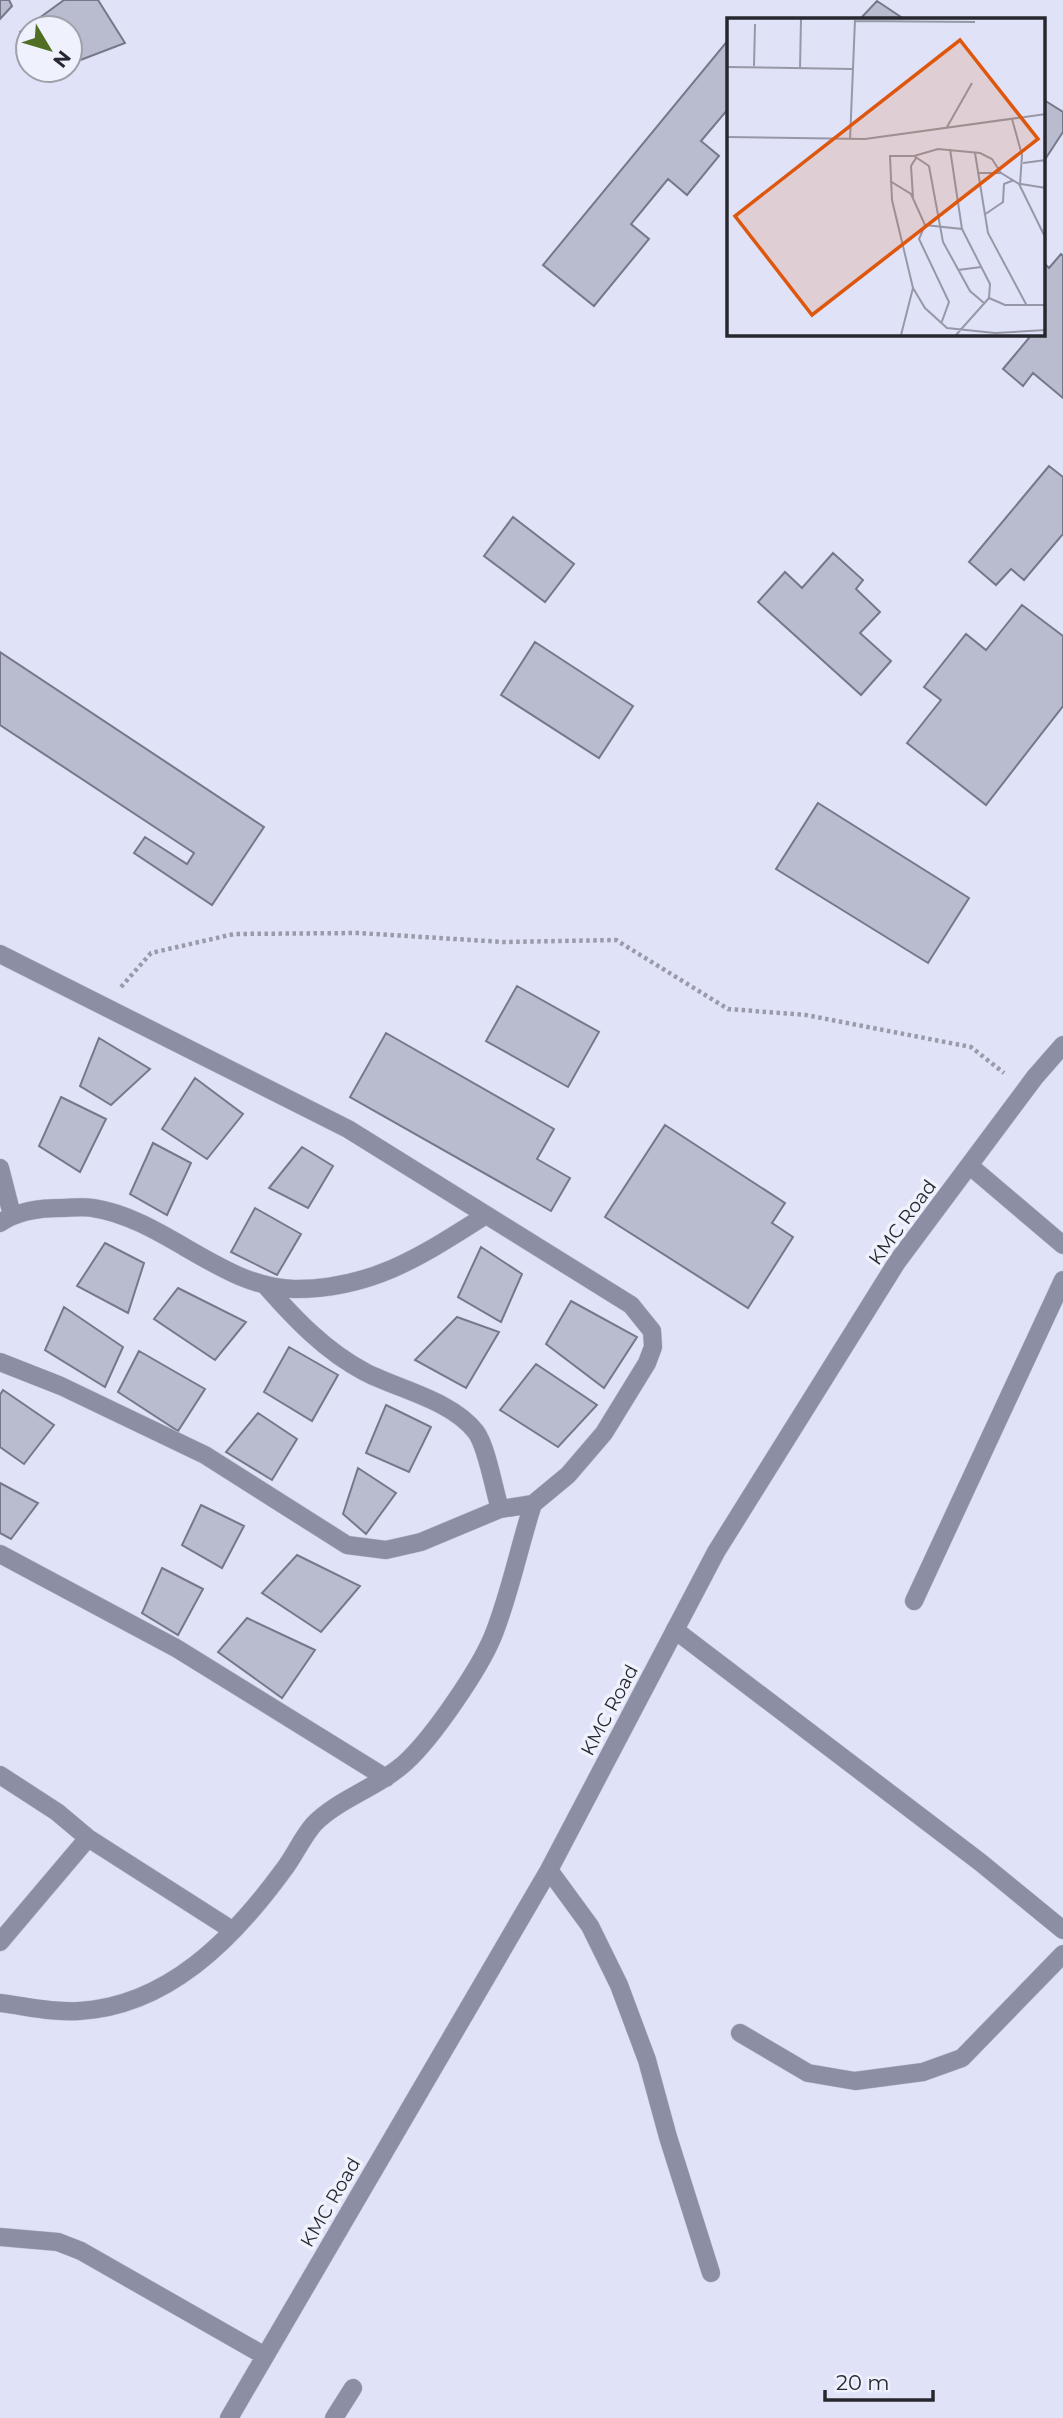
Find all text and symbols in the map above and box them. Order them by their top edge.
north arrow [14,14,84,84]
inset map [727,18,1046,336]
text: N [48,46,76,72]
street label: KMC Road [864,1175,941,1269]
street label: KMC Road [576,1661,643,1760]
street label: KMC Road [296,2153,365,2251]
scale bar [825,2358,934,2402]
text: 20 m [836,2370,890,2395]

